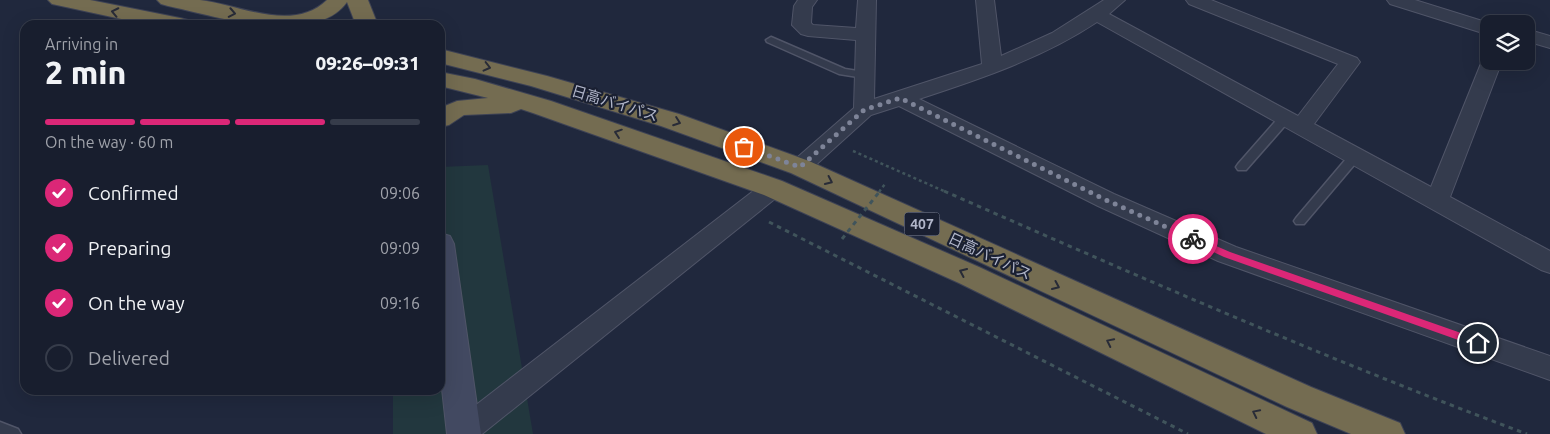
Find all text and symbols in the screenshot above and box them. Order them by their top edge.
one-way arrow [110,7,119,17]
one-way arrow [228,7,237,18]
map controls [1480,15,1535,70]
button: layers [1480,15,1535,70]
text: Arriving in [45,35,118,53]
text: 09:26–09:31 [315,52,420,74]
text: 2 min [45,54,126,90]
one-way arrow [483,62,491,72]
street label: 日高バイパス [570,82,660,124]
one-way arrow [672,116,681,126]
pin [723,126,765,168]
one-way arrow [614,129,623,139]
text: On the way · 60 m [45,133,173,151]
icon: bag [730,133,758,161]
one-way arrow [824,174,833,185]
icon: check [45,179,73,207]
text: Confirmed [88,182,179,204]
text: 09:06 [380,184,420,202]
road number: 407 [904,212,940,235]
courier [1168,214,1218,264]
icon: bike [1179,225,1207,253]
street label: 日高バイパス [946,229,1034,283]
icon: check [45,234,73,262]
text: Preparing [88,237,172,259]
text: 09:09 [380,239,420,257]
one-way arrow [959,268,968,279]
one-way arrow [1050,279,1059,289]
icon: check [45,289,73,317]
text: On the way [88,292,185,314]
text: 09:16 [380,294,420,312]
pin [1457,322,1499,364]
icon: home [1464,329,1492,357]
one-way arrow [1106,338,1115,349]
text: Delivered [88,347,170,369]
one-way arrow [1252,409,1261,419]

